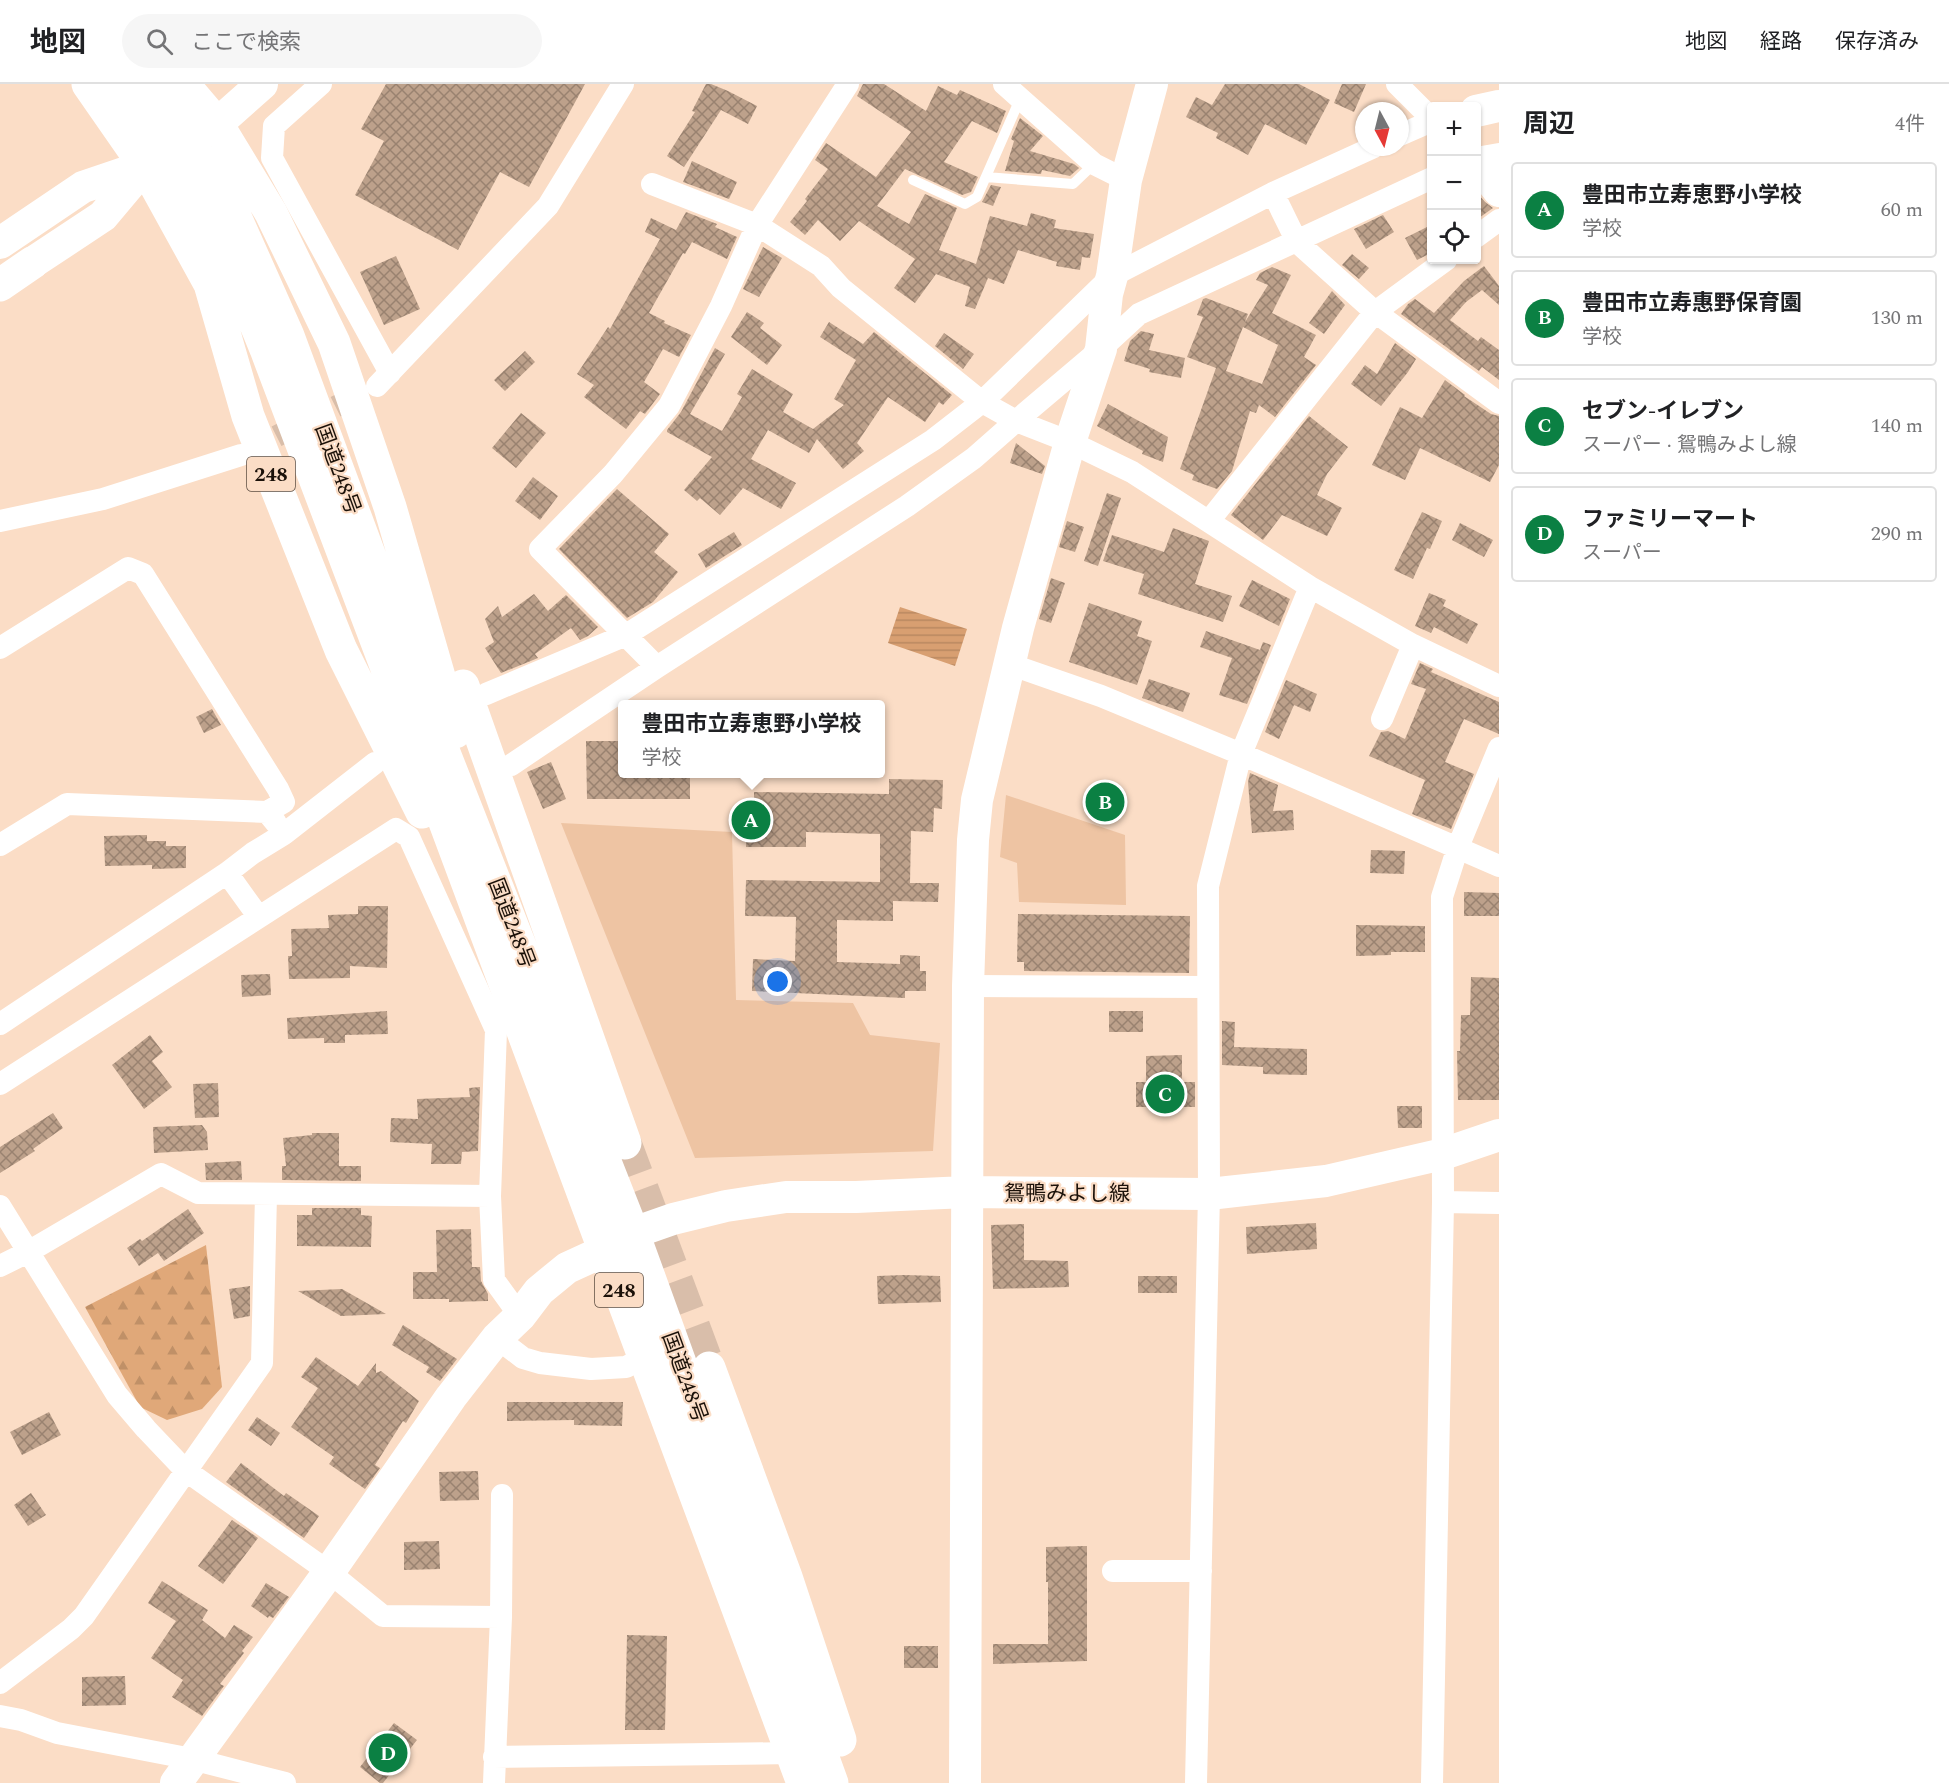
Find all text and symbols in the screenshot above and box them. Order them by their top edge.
search box [122,14,542,68]
text: 地図 [30,21,86,64]
icon: search [143,25,176,58]
text: ここで検索 [191,26,301,59]
text: 地図 [1685,26,1727,58]
text: 経路 [1760,26,1802,58]
text: 保存済み [1835,26,1919,58]
north arrow [1355,102,1409,156]
map controls [1427,102,1481,264]
button: + [1427,102,1481,156]
text: 周辺 [1523,104,1575,144]
text: 4件 [1895,109,1925,139]
button: − [1427,156,1481,210]
text: 豊田市立寿恵野小学校 [1582,179,1802,212]
text: A [1537,195,1552,225]
text: 60 m [1881,195,1923,225]
button: locate [1427,210,1481,264]
text: 学校 [1582,214,1622,244]
text: 豊田市立寿惠野保育園 [1582,287,1802,320]
text: B [1537,303,1552,333]
text: 130 m [1871,303,1923,333]
text: 学校 [1582,322,1622,352]
text: セブン-イレブン [1582,395,1744,428]
text: C [1537,411,1552,441]
text: 140 m [1871,411,1923,441]
street label: 国道248号 [306,419,368,519]
text: スーパー · 鴛鴨みよし線 [1582,430,1797,460]
road number: 248 [247,457,295,491]
text: ファミリーマート [1582,503,1758,536]
text: D [1536,519,1553,549]
text: 290 m [1871,519,1923,549]
text: スーパー [1582,538,1662,568]
popup [618,700,885,778]
text: 豊田市立寿恵野小学校 [641,708,862,741]
text: 学校 [641,743,681,773]
pin: B [1086,780,1124,824]
pin: A [732,798,771,842]
street label: 国道248号 [479,874,543,973]
your location [763,967,792,996]
pin: C [1146,1072,1184,1116]
street label: 鴛鴨みよし線 [1004,1178,1130,1210]
road number: 248 [595,1273,643,1307]
street label: 国道248号 [653,1327,715,1427]
pin: D [368,1730,408,1776]

